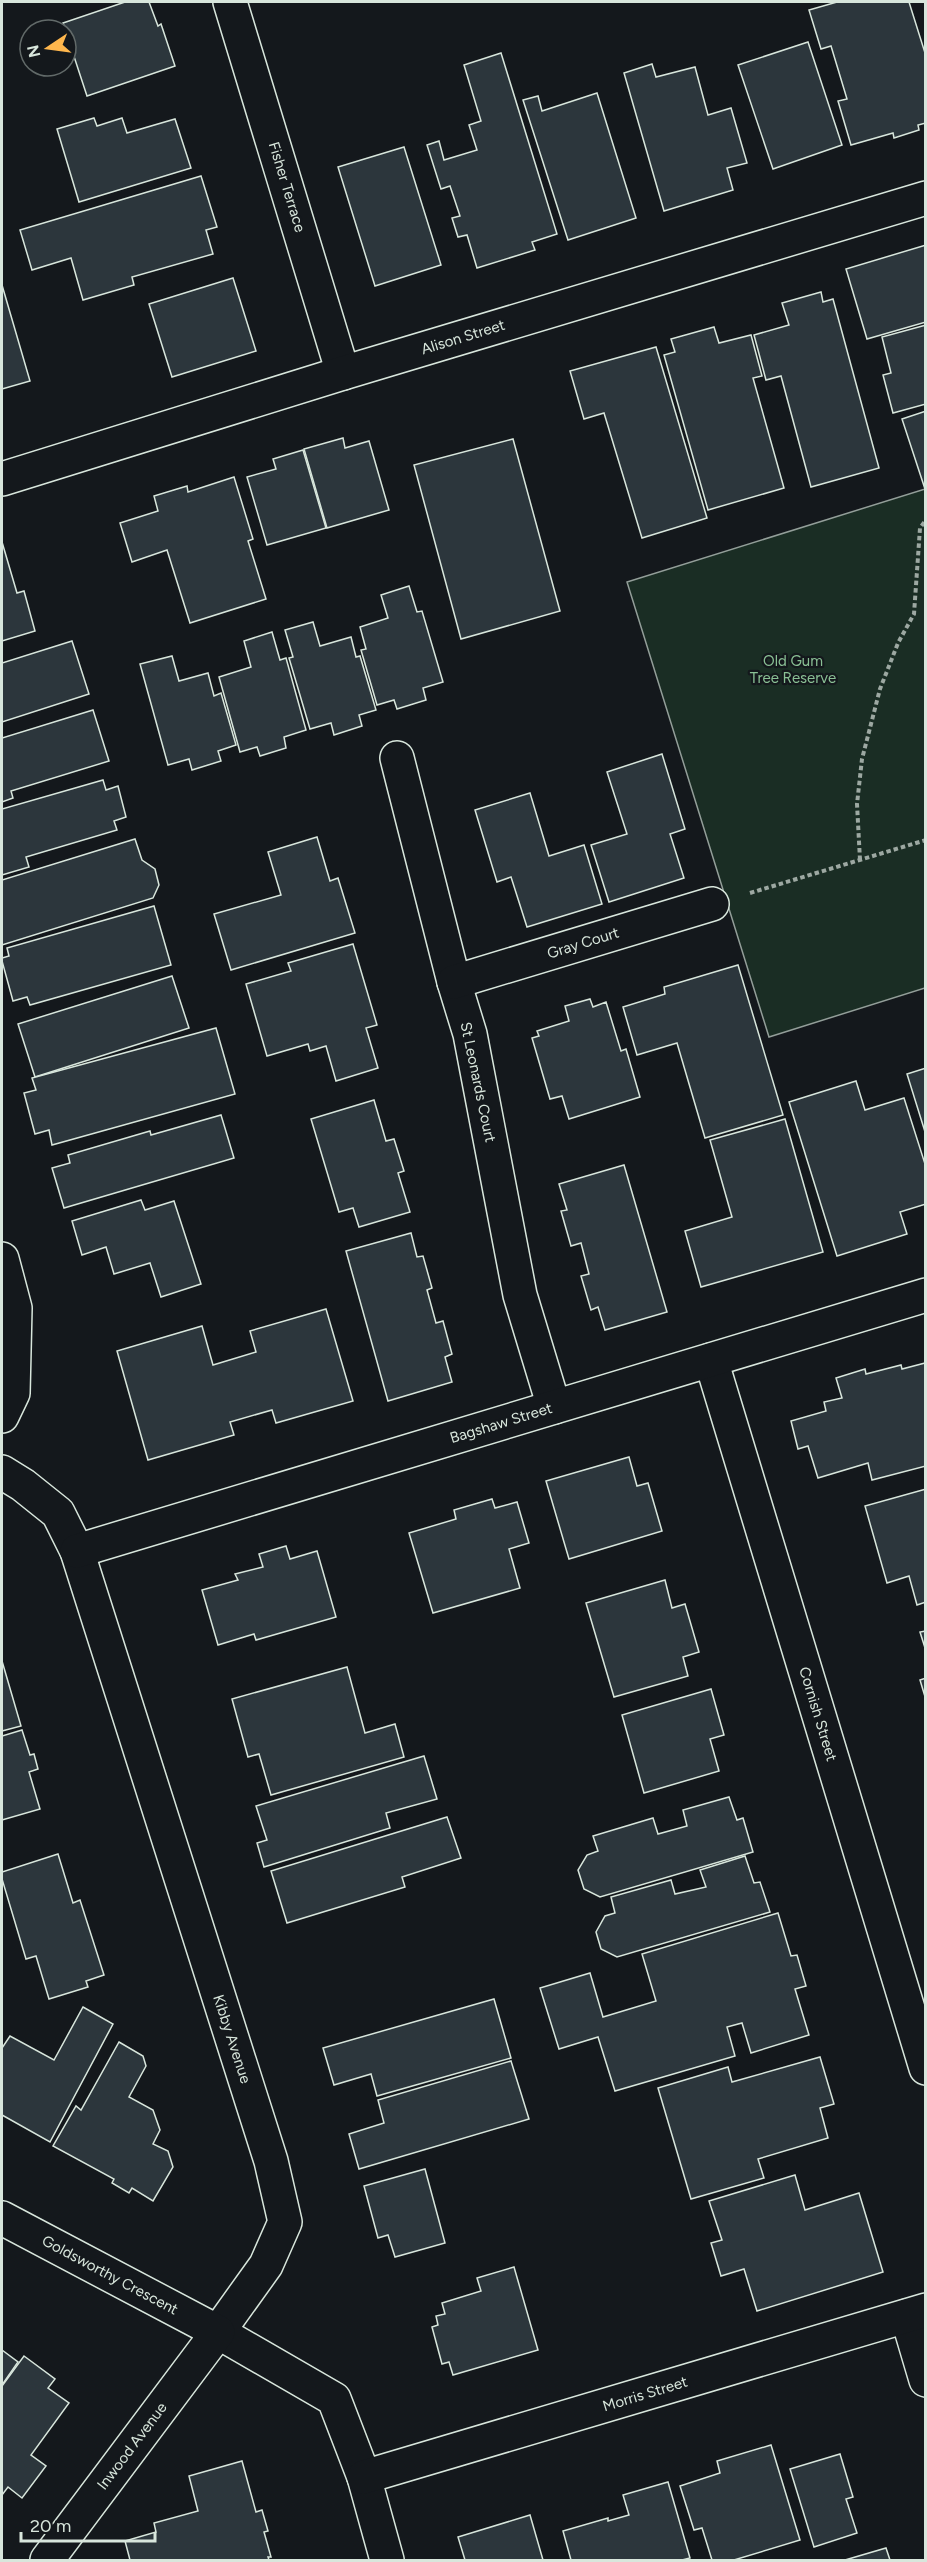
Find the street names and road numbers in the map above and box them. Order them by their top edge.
street label: Fisher Terrace [265,140,309,234]
street label: Alison Street [419,316,507,358]
street label: Gray Court [545,923,621,962]
street label: St Leonards Court [456,1020,500,1144]
street label: Bagshaw Street [448,1399,555,1447]
street label: Cornish Street [795,1665,841,1764]
street label: Kibby Avenue [209,1992,255,2086]
street label: Goldsworthy Crescent [39,2231,181,2319]
street label: Morris Street [600,2372,690,2415]
street label: Inwood Avenue [93,2399,171,2493]

